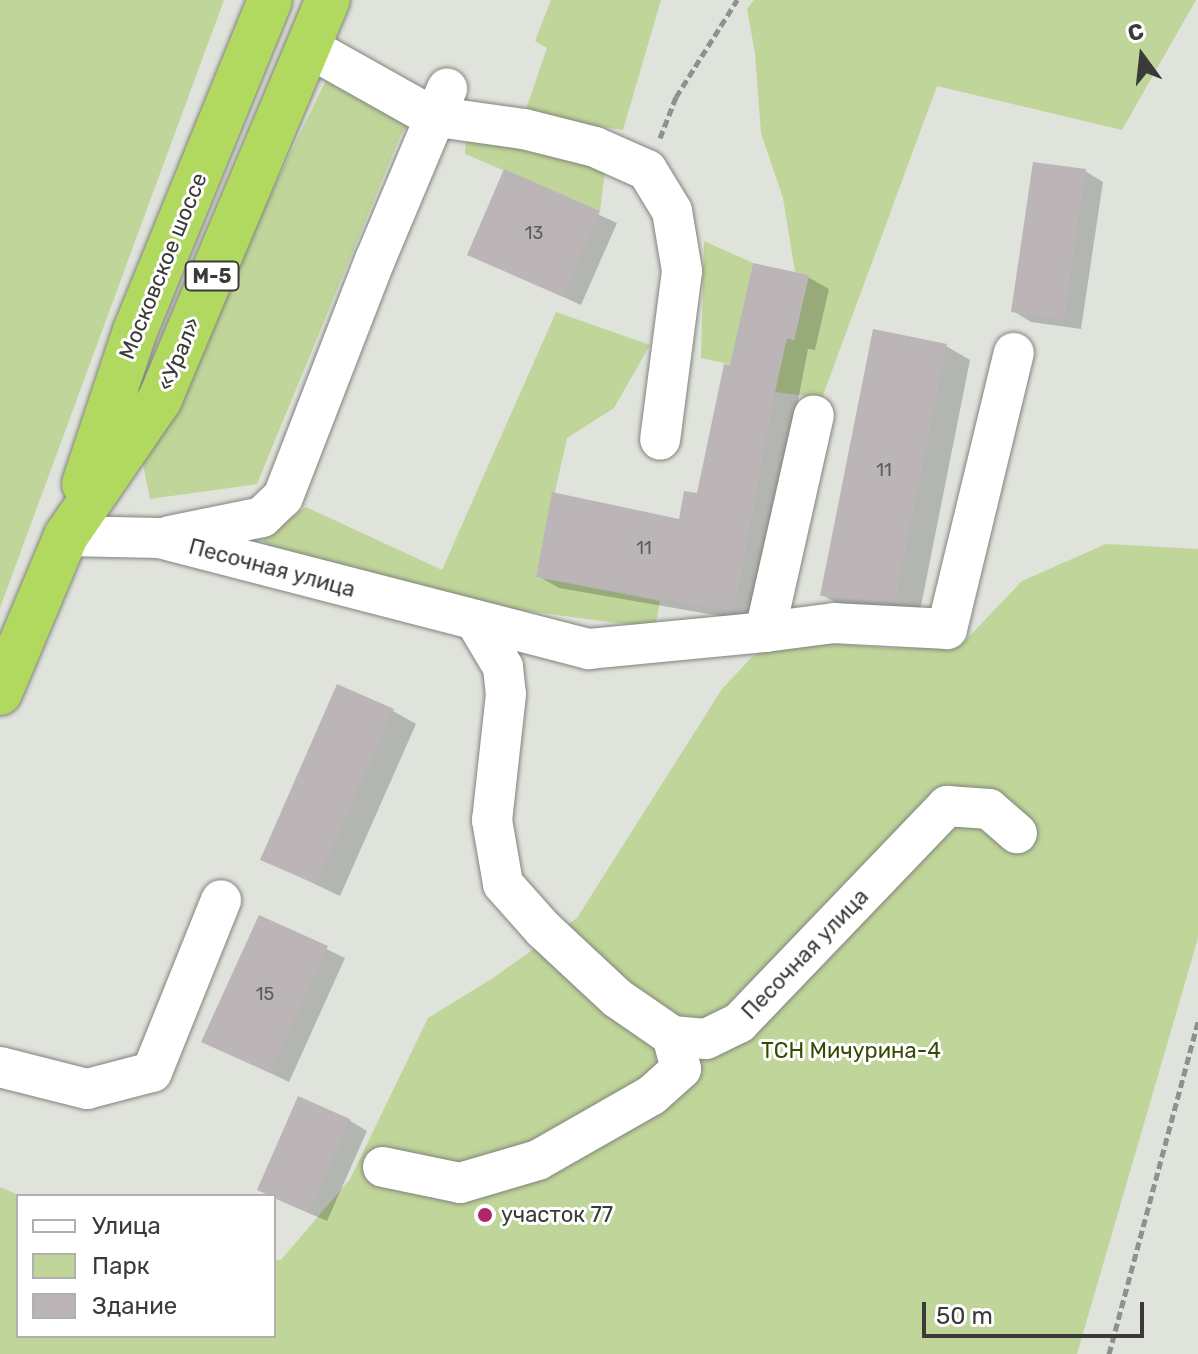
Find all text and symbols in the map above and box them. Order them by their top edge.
north arrow [1102,16,1182,96]
text: С [1125,17,1147,47]
street label: Московское шоссе [114,169,212,363]
house number: 13 [525,222,543,244]
road number: М-5 [184,260,240,292]
street label: «Урал» [152,313,206,395]
house number: 11 [876,459,892,481]
street label: Песочная улица [186,533,358,603]
house number: 11 [636,537,652,559]
street label: Песочная улица [736,883,874,1025]
house number: 15 [256,983,274,1005]
park label: ТСН Мичурина-4 [761,1038,941,1064]
legend [16,1194,276,1338]
place label: участок 77 [501,1202,613,1228]
marker: участок 77 [476,1206,494,1224]
text: Улица [92,1212,161,1240]
text: Парк [92,1252,150,1280]
scale bar [926,1286,1148,1336]
text: Здание [92,1292,177,1320]
text: 50 m [936,1302,993,1330]

